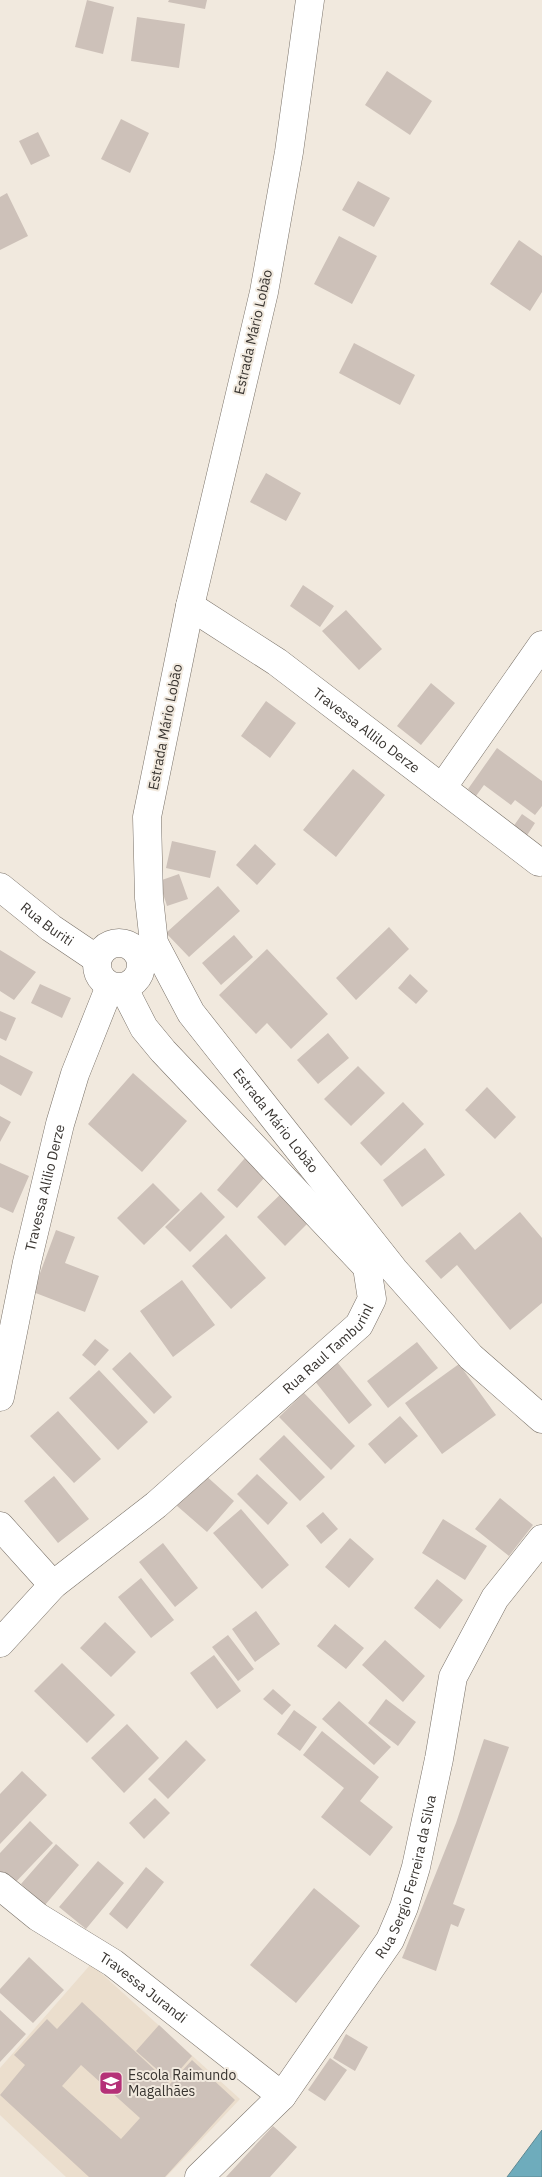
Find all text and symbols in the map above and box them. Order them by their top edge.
street label: Estrada Mário Lobão [230,267,276,396]
street label: Estrada Mário Lobão [144,662,186,792]
street label: Travessa Allilo Derze [309,684,424,777]
street label: Rua Buriti [17,898,77,950]
street label: Estrada Mário Lobão [229,1065,323,1176]
street label: Travessa Alilio Derze [21,1122,69,1253]
street label: Rua Raul Tamburinl [279,1300,377,1398]
street label: Rua Sergio Ferreira da Silva [371,1793,440,1962]
street label: Travessa Jurandi [96,1948,191,2027]
place label: Escola Raimundo Magalhães [128,2066,236,2100]
school or university icon: Escola Raimundo Magalhães [98,2070,124,2096]

